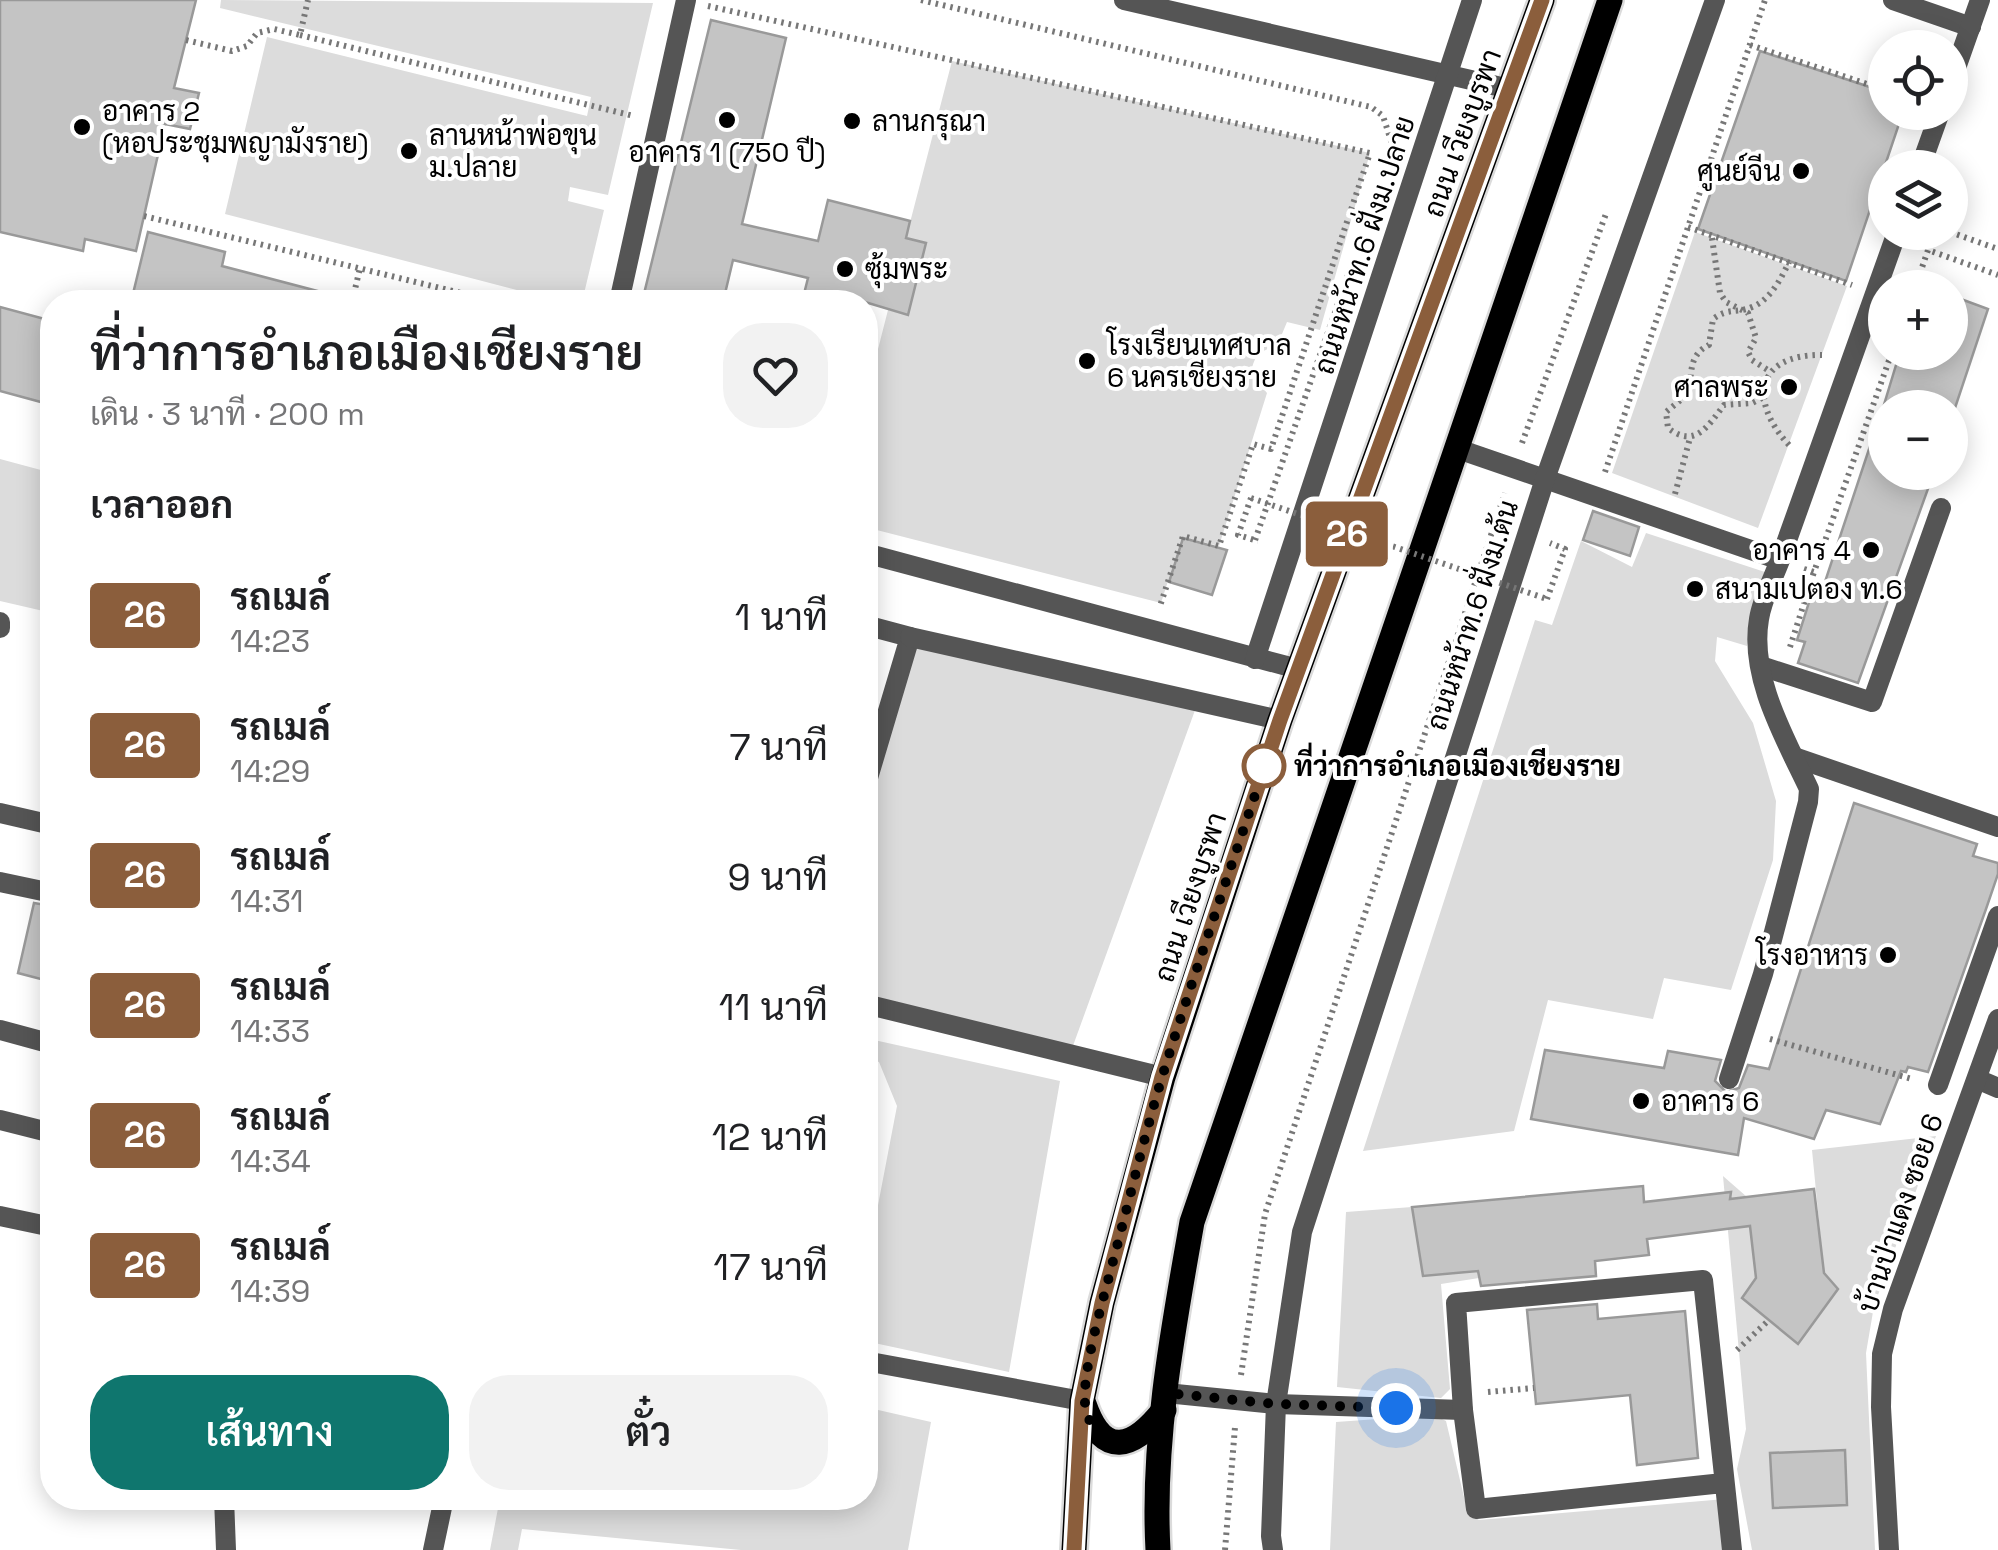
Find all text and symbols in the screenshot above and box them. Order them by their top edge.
map controls [1868,30,1968,490]
button: locate [1868,30,1968,130]
street label: ถนน เวียงบูรพา [1415,44,1511,223]
place label: อาคาร 2 (หอประชุมพญามังราย) [102,93,368,163]
place label: ลานกรุณา [872,103,986,141]
marker: อาคาร 1 (750 ปี) [716,109,738,131]
marker: ลานกรุณา [841,110,863,132]
street label: ถนนหน้าท.6 ฝั่งม.ปลาย [1300,110,1423,379]
marker: อาคาร 2 (หอประชุมพญามังราย) [71,116,93,138]
place label: ลานหน้าพ่อขุน ม.ปลาย [429,117,597,185]
place label: อาคาร 1 (750 ปี) [628,134,826,170]
marker: ลานหน้าพ่อขุน ม.ปลาย [398,140,420,162]
button: layers [1868,150,1968,250]
place label: ศูนย์จีน [1697,152,1781,191]
marker: ศูนย์จีน [1790,160,1812,182]
place label: ซุ้มพระ [865,251,948,289]
marker: ซุ้มพระ [834,258,856,280]
button: + [1868,270,1968,370]
text: ที่ว่าการอำเภอเมืองเชียงราย [90,323,644,384]
button: heart [723,323,828,428]
place label: โรงเรียนเทศบาล 6 นครเชียงราย [1105,326,1292,395]
marker: โรงเรียนเทศบาล 6 นครเชียงราย [1076,350,1098,372]
place label: ศาลพระ [1674,369,1769,405]
marker: ศาลพระ [1778,376,1800,398]
button: − [1868,390,1968,490]
text: เดิน · 3 นาที · 200 m [90,394,365,434]
text: เวลาออก [90,481,233,529]
street label: ถนนหน้าท.6 ฝั่งม.ต้น [1413,494,1526,735]
line badge: 26 [1302,502,1392,566]
text: 26 [1326,512,1368,556]
place label: อาคาร 4 [1752,532,1851,568]
marker: อาคาร 4 [1860,539,1882,561]
place label: สนามเปตอง ท.6 [1715,571,1903,607]
text: รถเมล์ [230,573,331,621]
marker: สนามเปตอง ท.6 [1684,578,1706,600]
text: 26 [124,593,166,637]
text: 1 นาที [735,593,828,641]
text: 14:23 [230,621,310,661]
text: รถเมล์ [230,703,331,751]
text: 26 [124,723,166,767]
text: 7 นาที [729,723,828,771]
place label: ที่ว่าการอำเภอเมืองเชียงราย [1294,742,1621,784]
marker: ที่ว่าการอำเภอเมืองเชียงราย [1243,745,1285,787]
text: 14:29 [230,751,310,791]
street label: ถนน เวียงบูรพา [1146,808,1236,987]
text: รถเมล์ [230,833,331,881]
text: 26 [124,853,166,897]
text: 9 นาที [727,853,828,901]
text: 14:31 [230,881,304,921]
place label: โรงอาหาร [1754,936,1868,973]
marker: โรงอาหาร [1877,944,1899,966]
text: รถเมล์ [230,963,331,1011]
text: 26 [124,983,166,1027]
text: 11 นาที [719,983,828,1031]
text: 14:33 [230,1011,310,1051]
place label: อาคาร 6 [1661,1083,1759,1119]
marker: อาคาร 6 [1630,1090,1652,1112]
text: รถเมล์ [230,1093,331,1141]
street label: บ้านป่าแดง ซอย 6 [1849,1109,1951,1317]
text: 26 [124,1113,166,1157]
text: 12 นาที [712,1113,828,1161]
text: 14:34 [230,1141,311,1181]
text: รถเมล์ [230,1223,331,1271]
text: 26 [124,1243,166,1287]
text: 17 นาที [713,1243,828,1291]
text: 14:39 [230,1271,310,1311]
button: เส้นทาง [90,1375,449,1490]
button: ตั๋ว [469,1375,828,1490]
your location [1371,1383,1421,1433]

